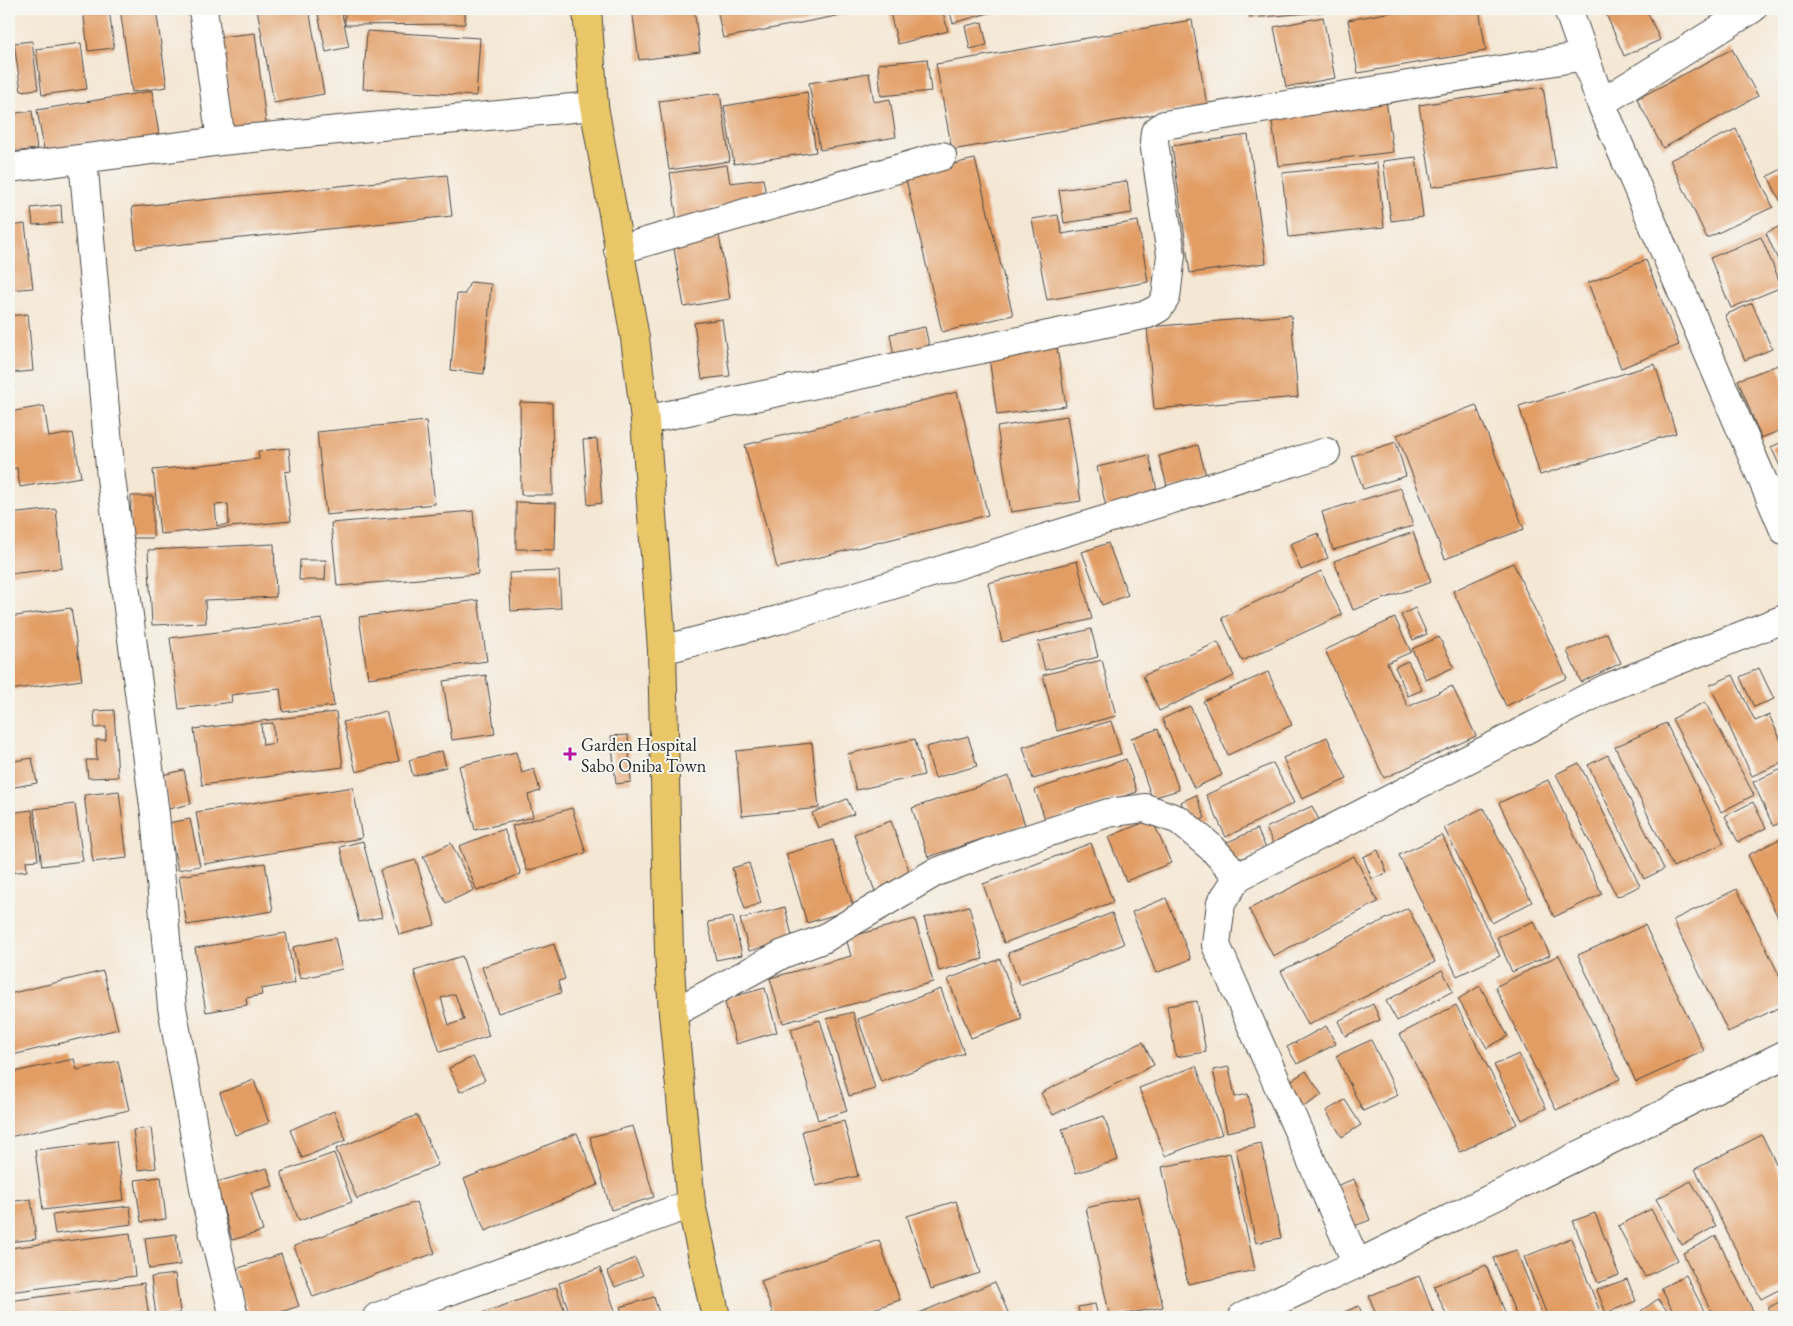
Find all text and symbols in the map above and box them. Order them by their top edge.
place label: Garden Hospital Sabo Oniba Town [581,733,707,777]
marker: Garden Hospital Sabo Oniba Town [563,747,577,761]

